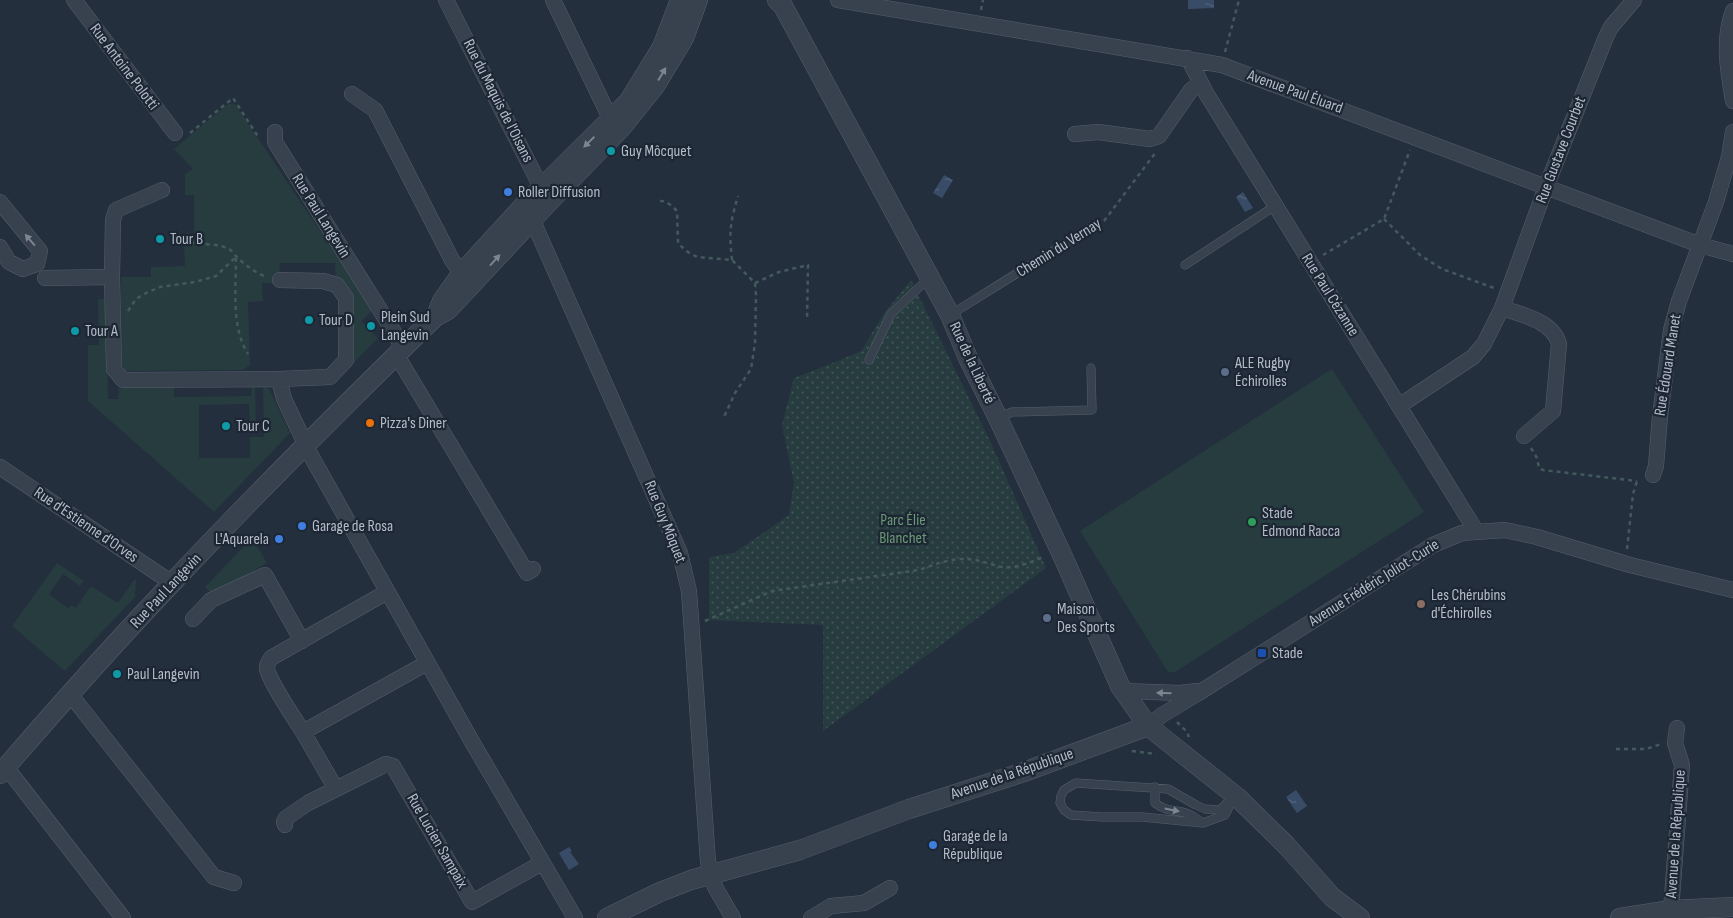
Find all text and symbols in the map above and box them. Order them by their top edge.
street label: Rue Antoine Polotti [85,20,163,114]
street label: Rue du Maquis de l'Oisans [459,36,537,166]
street label: Avenue Paul Éluard [1244,66,1345,118]
one-way arrow [657,68,666,81]
street label: Rue Gustave Courbet [1532,94,1590,206]
one-way arrow [583,136,595,148]
place label: Guy Môcquet [621,142,692,161]
marker: Guy Môcquet [605,145,617,157]
street label: Rue Paul Langevin [288,170,354,262]
place label: Roller Diffusion [518,183,600,202]
marker: Roller Diffusion [502,186,514,198]
street label: Chemin du Vernay [1013,214,1105,282]
place label: Tour B [170,230,203,249]
marker: Tour B [154,233,166,245]
one-way arrow [25,234,36,247]
street label: Rue Paul Cézanne [1297,250,1363,340]
one-way arrow [489,255,501,267]
place label: Plein Sud Langevin [381,308,430,345]
place label: Tour D [319,311,353,330]
street label: Rue Édouard Manet [1651,313,1685,417]
marker: Tour D [303,314,315,326]
street label: Rue de la Liberté [945,319,999,407]
marker: Plein Sud Langevin [365,320,377,332]
place label: Tour A [85,322,118,341]
marker: Tour A [69,325,81,337]
place label: ALE Rugby Échirolles [1234,354,1290,391]
marker: ALE Rugby Échirolles [1219,366,1231,378]
place label: Pizza's Diner [380,414,447,433]
place label: Tour C [236,417,270,436]
marker: Pizza's Diner [364,417,376,429]
marker: Tour C [220,420,232,432]
street label: Rue Guy Môquet [640,478,690,566]
street label: Rue d'Estienne d'Orves [30,483,142,567]
place label: Stade Edmond Racca [1262,504,1340,541]
park label: Parc Élie Blanchet [879,511,927,548]
marker: Stade Edmond Racca [1246,516,1258,528]
place label: Garage de Rosa [312,517,393,536]
marker: Garage de Rosa [296,520,308,532]
place label: L'Aquarela [215,530,269,549]
marker: L'Aquarela [273,533,285,545]
street label: Avenue Frédéric Joliot-Curie [1304,535,1443,631]
street label: Rue Paul Langevin [126,550,206,632]
place label: Les Chérubins d'Échirolles [1431,586,1506,623]
marker: Les Chérubins d'Échirolles [1415,598,1427,610]
place label: Maison Des Sports [1057,600,1115,637]
marker: Maison Des Sports [1041,612,1053,624]
place label: Stade [1272,644,1303,663]
marker: Stade [1256,647,1268,659]
place label: Paul Langevin [127,665,200,684]
marker: Paul Langevin [111,668,123,680]
one-way arrow [1155,689,1171,697]
street label: Avenue de la République [947,744,1076,804]
street label: Avenue de la République [1662,769,1690,900]
street label: Rue Lucien Sampaix [402,790,472,892]
one-way arrow [1164,807,1180,815]
place label: Garage de la République [943,827,1008,864]
marker: Garage de la République [927,839,939,851]

